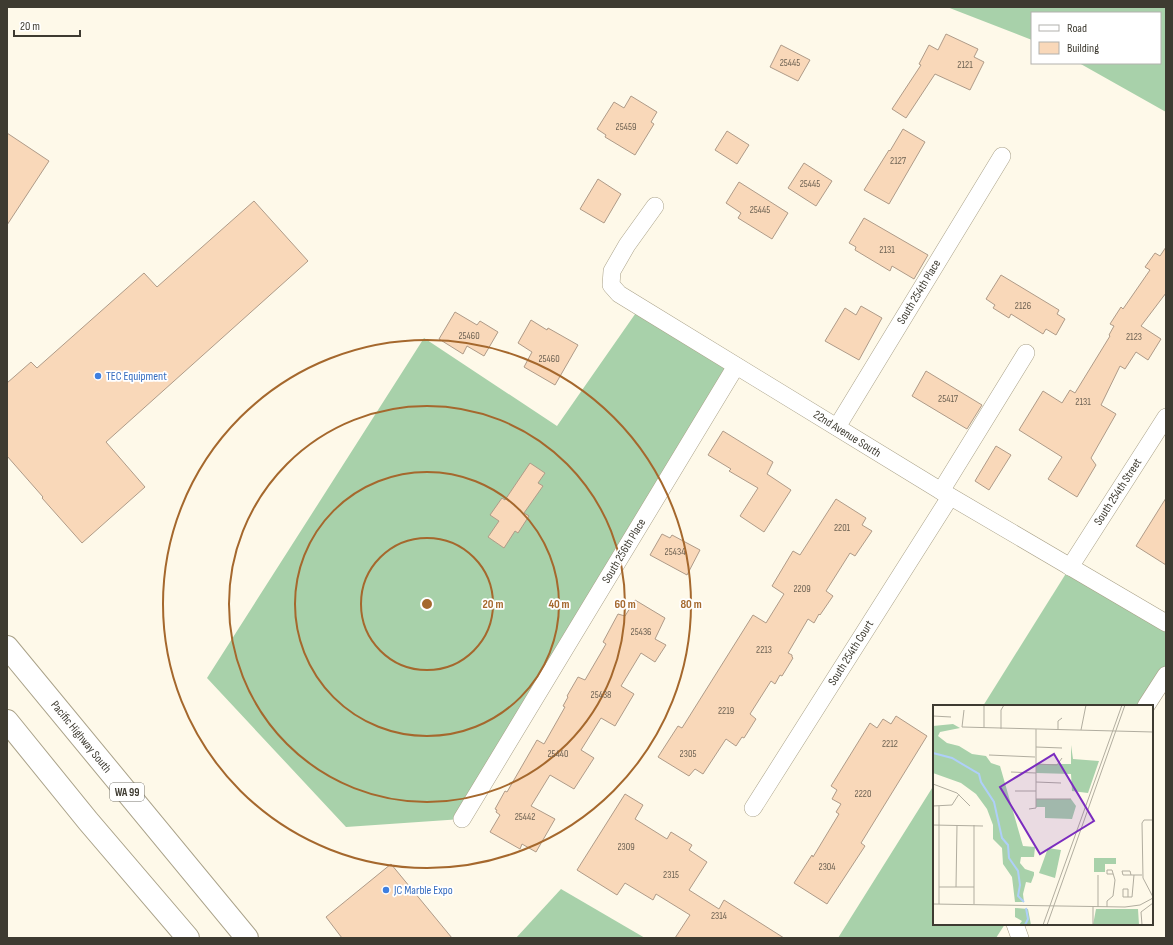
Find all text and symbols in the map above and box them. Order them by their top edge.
scale bar [14,12,80,38]
legend [1031,12,1161,64]
text: 20 m [20,19,40,34]
text: Road [1067,21,1087,36]
text: Building [1067,41,1099,56]
house number: 25445 [780,57,800,69]
house number: 2121 [957,59,973,71]
house number: 25459 [616,121,636,133]
house number: 2127 [890,155,906,167]
house number: 25445 [800,178,820,190]
house number: 25445 [750,204,770,216]
house number: 2131 [879,244,895,256]
street label: South 254th Place [894,257,944,327]
house number: 2126 [1015,300,1031,312]
house number: 25460 [458,330,480,342]
house number: 2123 [1126,331,1142,343]
house number: 25460 [538,353,560,365]
place label: TEC Equipment [106,369,167,384]
marker: TEC Equipment [93,371,103,381]
house number: 25417 [938,393,958,405]
house number: 2131 [1075,396,1091,408]
street label: 22nd Avenue South [810,407,884,461]
street label: South 254th Street [1091,455,1145,528]
street label: South 256th Place [599,516,649,586]
house number: 2201 [834,522,851,534]
house number: 25434 [665,546,685,558]
house number: 2209 [793,583,811,595]
centre of rings [420,597,434,611]
text: 20 m [483,597,503,612]
text: 40 m [548,597,570,612]
text: 60 m [614,597,636,612]
text: 80 m [680,597,702,612]
street label: South 254th Court [825,617,877,688]
house number: 25436 [631,626,651,638]
house number: 2213 [756,644,772,656]
house number: 25438 [591,689,611,701]
street label: Pacific Highway South [47,698,115,776]
house number: 2219 [718,705,734,717]
inset map [933,705,1153,925]
house number: 2212 [882,738,898,750]
house number: 25440 [547,748,569,760]
house number: 2305 [680,748,696,760]
road number: WA 99 [110,783,144,801]
house number: 2220 [855,788,871,800]
house number: 25442 [515,811,535,823]
house number: 2309 [617,841,635,853]
house number: 2304 [819,861,835,873]
house number: 2315 [663,869,679,881]
place label: JC Marble Expo [393,883,453,898]
marker: JC Marble Expo [381,885,391,895]
house number: 2314 [711,910,727,922]

